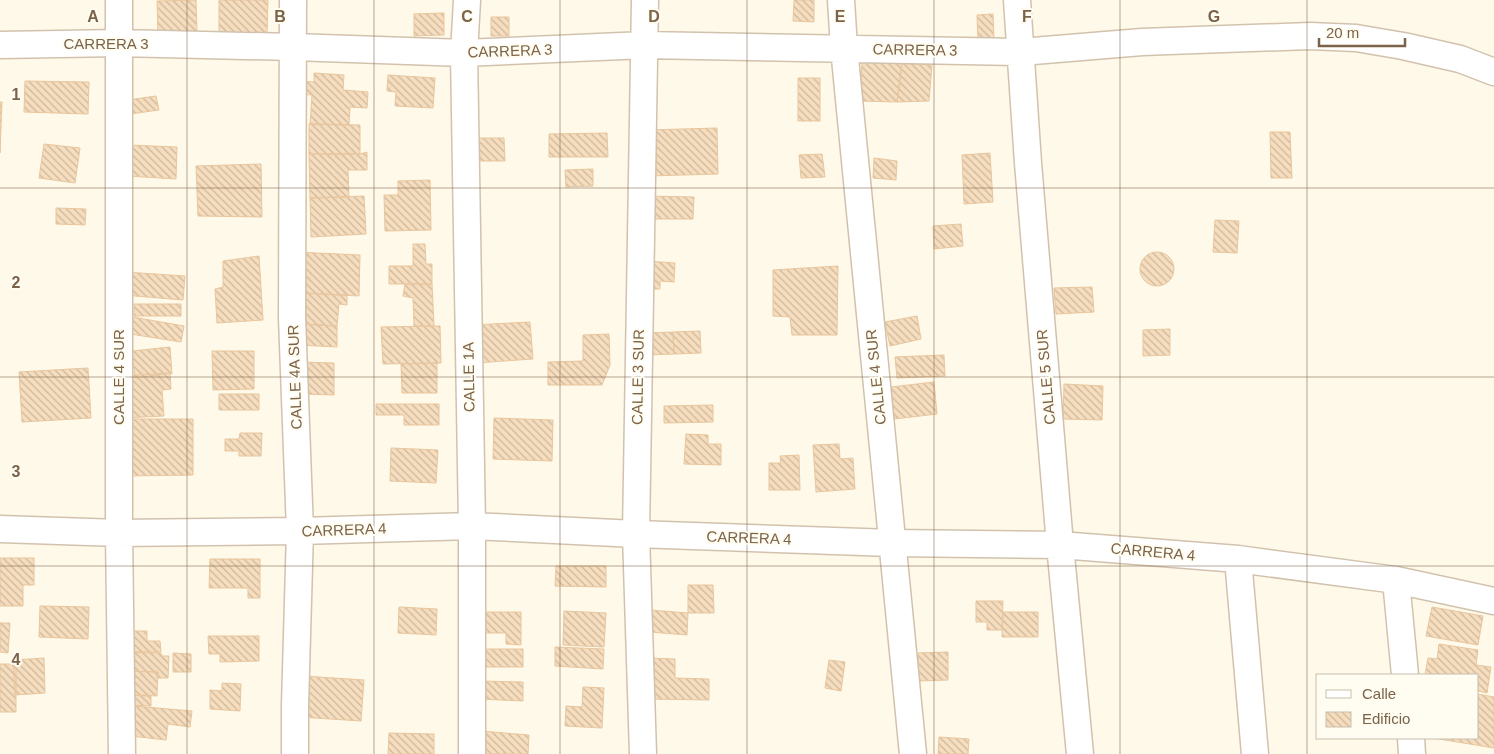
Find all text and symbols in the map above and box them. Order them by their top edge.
text: A [87,8,99,25]
text: B [274,8,286,25]
text: C [461,8,473,25]
text: D [648,8,660,25]
text: E [835,8,846,25]
text: F [1022,8,1032,25]
text: G [1208,8,1220,25]
scale bar [1319,15,1405,47]
text: 20 m [1326,24,1359,41]
street label: CARRERA 3 [63,35,149,52]
street label: CARRERA 3 [872,40,958,59]
street label: CARRERA 3 [467,41,553,60]
text: 1 [12,86,21,103]
text: 2 [12,274,21,291]
street label: CALLE 4A SUR [284,324,305,430]
street label: CALLE 4 SUR [862,328,889,426]
street label: CALLE 5 SUR [1033,328,1058,426]
street label: CALLE 4 SUR [110,329,127,425]
street label: CALLE 3 SUR [628,329,647,425]
street label: CALLE 1A [459,342,478,412]
text: 3 [12,463,21,480]
street label: CARRERA 4 [301,520,387,539]
street label: CARRERA 4 [706,528,792,547]
street label: CARRERA 4 [1110,539,1196,564]
text: 4 [12,651,21,668]
legend [1316,674,1479,739]
text: Calle [1362,685,1396,702]
text: Edificio [1362,710,1410,727]

